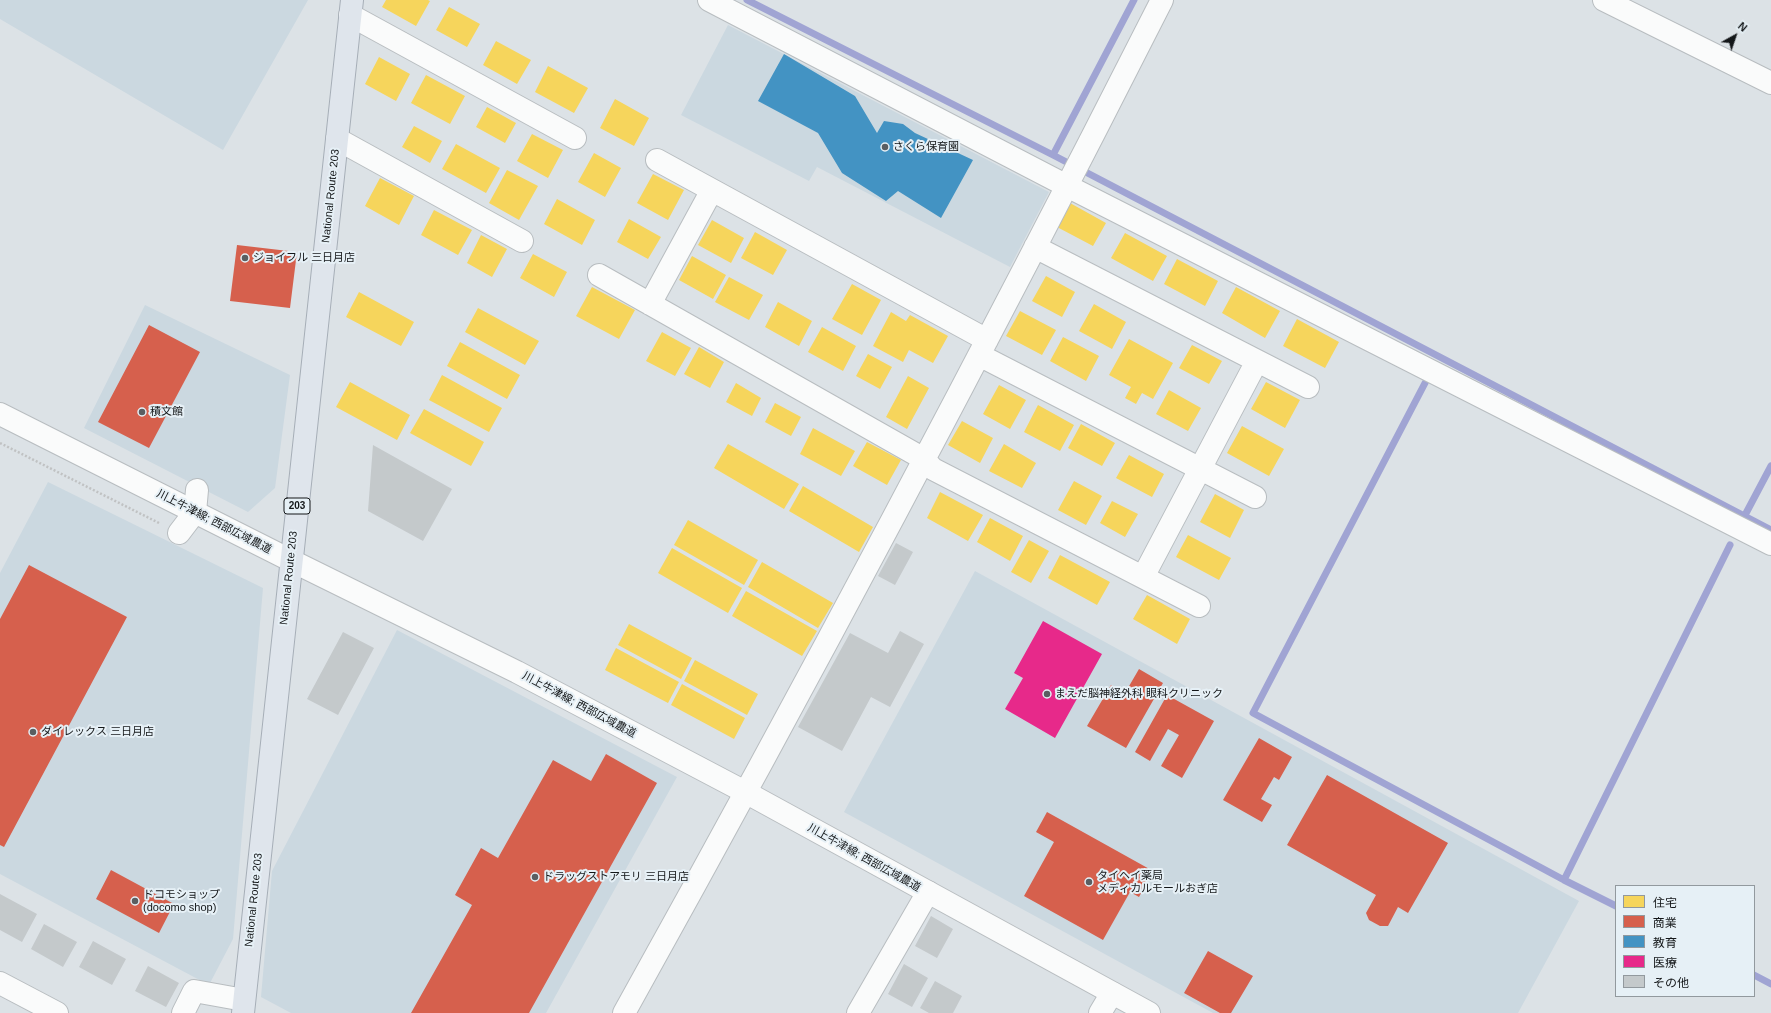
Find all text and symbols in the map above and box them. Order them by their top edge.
north arrow [1715,16,1755,56]
text: N [1736,20,1750,34]
place label: さくら保育園 [893,140,959,154]
marker: さくら保育園 [880,142,890,152]
street label: National Route 203 [320,148,342,244]
place label: ジョイフル 三日月店 [253,251,355,265]
marker: ジョイフル 三日月店 [240,253,250,263]
place label: 積文館 [150,405,183,419]
marker: 積文館 [137,407,147,417]
street label: 川上牛津線; 西部広域農道 [154,487,274,557]
road number: 203 [284,498,310,514]
street label: National Route 203 [278,530,300,626]
street label: 川上牛津線; 西部広域農道 [520,669,638,741]
place label: まえだ脳神経外科 眼科クリニック [1055,687,1223,701]
marker: まえだ脳神経外科 眼科クリニック [1042,689,1052,699]
place label: ダイレックス 三日月店 [41,725,154,739]
marker: ダイレックス 三日月店 [28,727,38,737]
street label: 川上牛津線; 西部広域農道 [805,821,923,895]
street label: National Route 203 [243,852,265,948]
place label: タイヘイ薬局 メディカルモールおぎ店 [1097,869,1218,895]
place label: ドラッグストアモリ 三日月店 [543,870,689,884]
marker: ドラッグストアモリ 三日月店 [530,872,540,882]
marker: タイヘイ薬局 メディカルモールおぎ店 [1084,877,1094,887]
legend [1615,885,1755,997]
place label: ドコモショップ (docomo shop) [143,888,220,914]
marker: ドコモショップ (docomo shop) [130,896,140,906]
text: 住宅 [1653,896,1677,910]
text: 商業 [1653,916,1677,930]
text: 教育 [1653,936,1677,950]
text: 医療 [1653,956,1677,970]
text: その他 [1653,976,1689,990]

